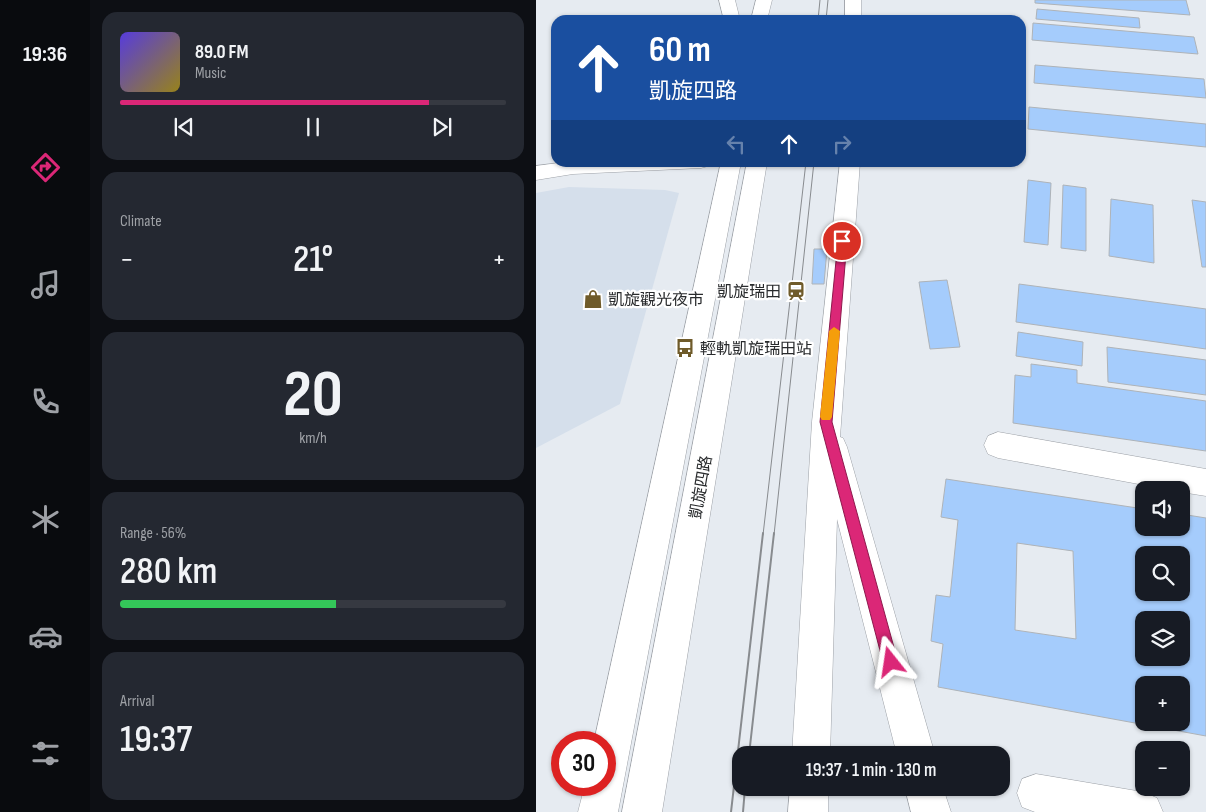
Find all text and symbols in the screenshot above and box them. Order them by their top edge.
text: 60 m [649,29,711,72]
icon: ahead [566,35,631,100]
text: 19:36 [23,41,67,68]
text: 89.0 FM [195,41,249,64]
text: Music [195,64,226,83]
text: 凱旋四路 [649,78,737,105]
icon: previous [170,113,198,141]
icon: pause [299,113,327,141]
icon: next [428,113,456,141]
icon: left [722,130,750,158]
icon: ahead [775,130,803,158]
icon: right [828,130,856,158]
icon: directions [28,150,63,185]
text: Climate [120,212,162,231]
pin [821,220,863,262]
icon: arrive [828,227,856,255]
text: 21° [293,237,333,282]
text: − [120,243,134,276]
text: + [492,243,506,276]
icon: music [28,267,63,302]
station icon: 凱旋瑞田 [785,280,807,302]
place label: 凱旋瑞田 [717,283,781,302]
shop icon: 凱旋觀光夜市 [582,288,604,310]
place label: 凱旋觀光夜市 [608,291,704,310]
bus stop icon: 輕軌凱旋瑞田站 [674,337,696,359]
place label: 輕軌凱旋瑞田站 [700,340,812,359]
text: 20 [283,357,343,435]
icon: phone [28,384,63,419]
text: km/h [299,429,327,448]
street label: 凱旋四路 [687,454,716,520]
map controls [1135,481,1190,796]
button: sound [1135,481,1190,536]
icon: climate [28,502,63,537]
text: Range · 56% [120,524,186,543]
button: search [1135,546,1190,601]
text: 280 km [120,549,217,594]
button: layers [1135,611,1190,666]
icon: car [28,619,63,654]
position arrow [864,635,916,687]
button: + [1135,676,1190,731]
text: Arrival [120,692,154,711]
text: 19:37 [120,717,192,762]
speed limit sign: 30 [551,731,616,796]
icon: filters [28,736,63,771]
button: − [1135,741,1190,796]
text: 19:37 · 1 min · 130 m [806,759,936,782]

